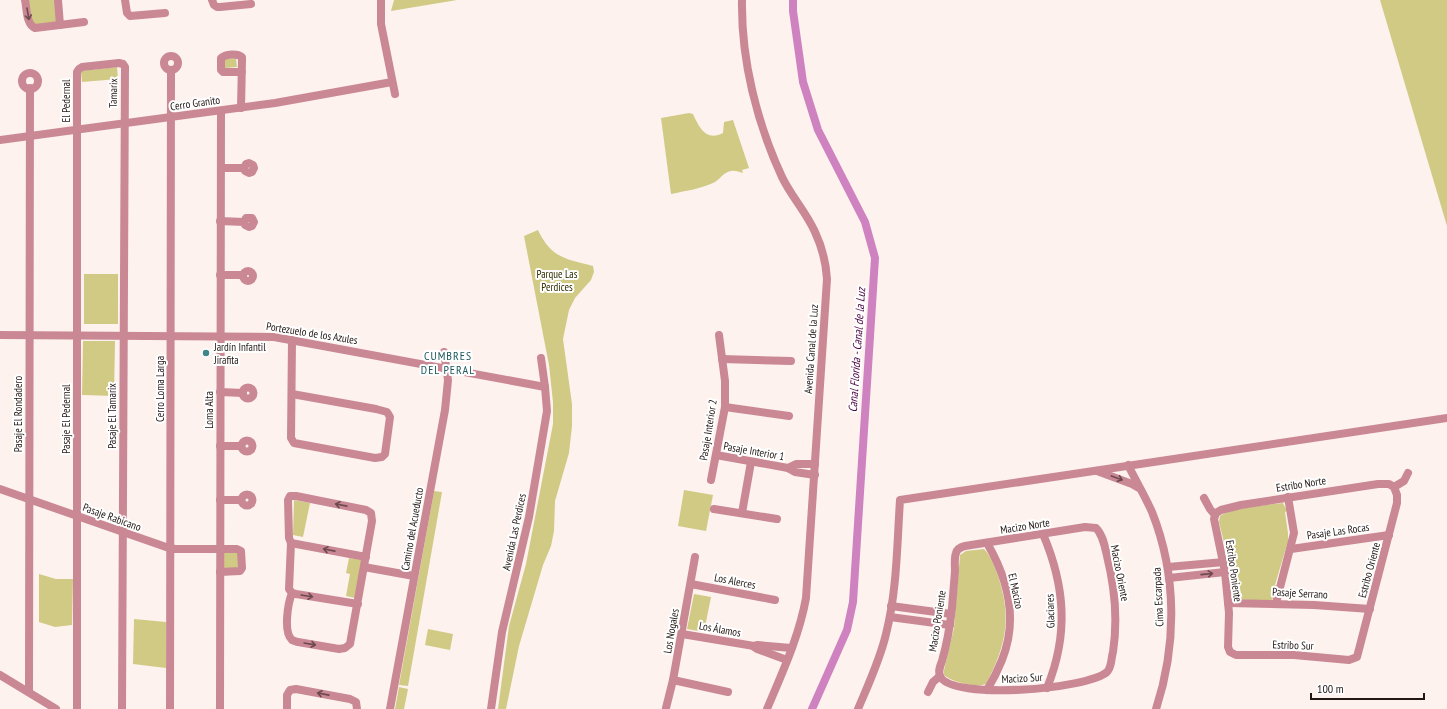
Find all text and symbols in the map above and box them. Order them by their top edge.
one-way arrow [24,7,32,20]
street label: Tamarix [106,77,120,108]
street label: El Pedernal [59,79,73,122]
street label: Cerro Granito [169,93,221,113]
park label: Parque Las Perdices [536,267,578,294]
water label: Canal Florida - Canal de la Luz [845,286,868,413]
street label: Avenida Canal de la Luz [801,304,821,394]
street label: Portezuelo de los Azules [265,319,359,347]
place label: Jardín Infantil Jirafita [213,340,266,367]
marker: Jardín Infantil Jirafita [201,348,211,358]
district label: CUMBRES DEL PERAL [421,348,475,377]
street label: Cerro Loma Larga [153,356,167,422]
street label: Pasaje El Rondadero [11,375,25,452]
street label: Pasaje El Tamarix [105,383,119,449]
street label: Pasaje El Pedernal [59,384,73,454]
street label: Loma Alta [202,391,216,429]
street label: Pasaje Interior 2 [696,398,720,462]
street label: Pasaje Interior 1 [722,439,786,463]
street label: Estribo Norte [1275,473,1327,495]
one-way arrow [1111,475,1124,482]
street label: Camino del Acueducto [398,486,426,572]
street label: Avenida Las Perdices [499,492,529,572]
street label: Pasaje Rabicano [81,500,143,534]
one-way arrow [335,500,348,508]
street label: Macizo Norte [999,515,1051,537]
street label: Pasaje Las Rocas [1306,520,1370,542]
street label: Estribo Poniente [1223,539,1245,603]
street label: Estribo Oriente [1355,540,1383,599]
street label: Macizo Oriente [1108,544,1132,603]
one-way arrow [323,546,336,554]
street label: Cima Escarpada [1149,567,1167,627]
street label: Los Alerces [713,570,757,592]
one-way arrow [1201,570,1214,578]
street label: El Macizo [1005,572,1027,610]
street label: Pasaje Serrano [1272,585,1328,601]
street label: Macizo Poniente [925,589,949,653]
one-way arrow [300,592,313,600]
street label: Glaciares [1042,593,1058,628]
street label: Los Nogales [660,607,682,655]
street label: Los Álamos [698,618,742,640]
street label: Estribo Sur [1272,637,1314,653]
one-way arrow [303,640,316,648]
street label: Macizo Sur [1001,670,1043,686]
scale bar [1311,675,1424,701]
text: 100 m [1317,681,1344,696]
one-way arrow [317,690,330,698]

